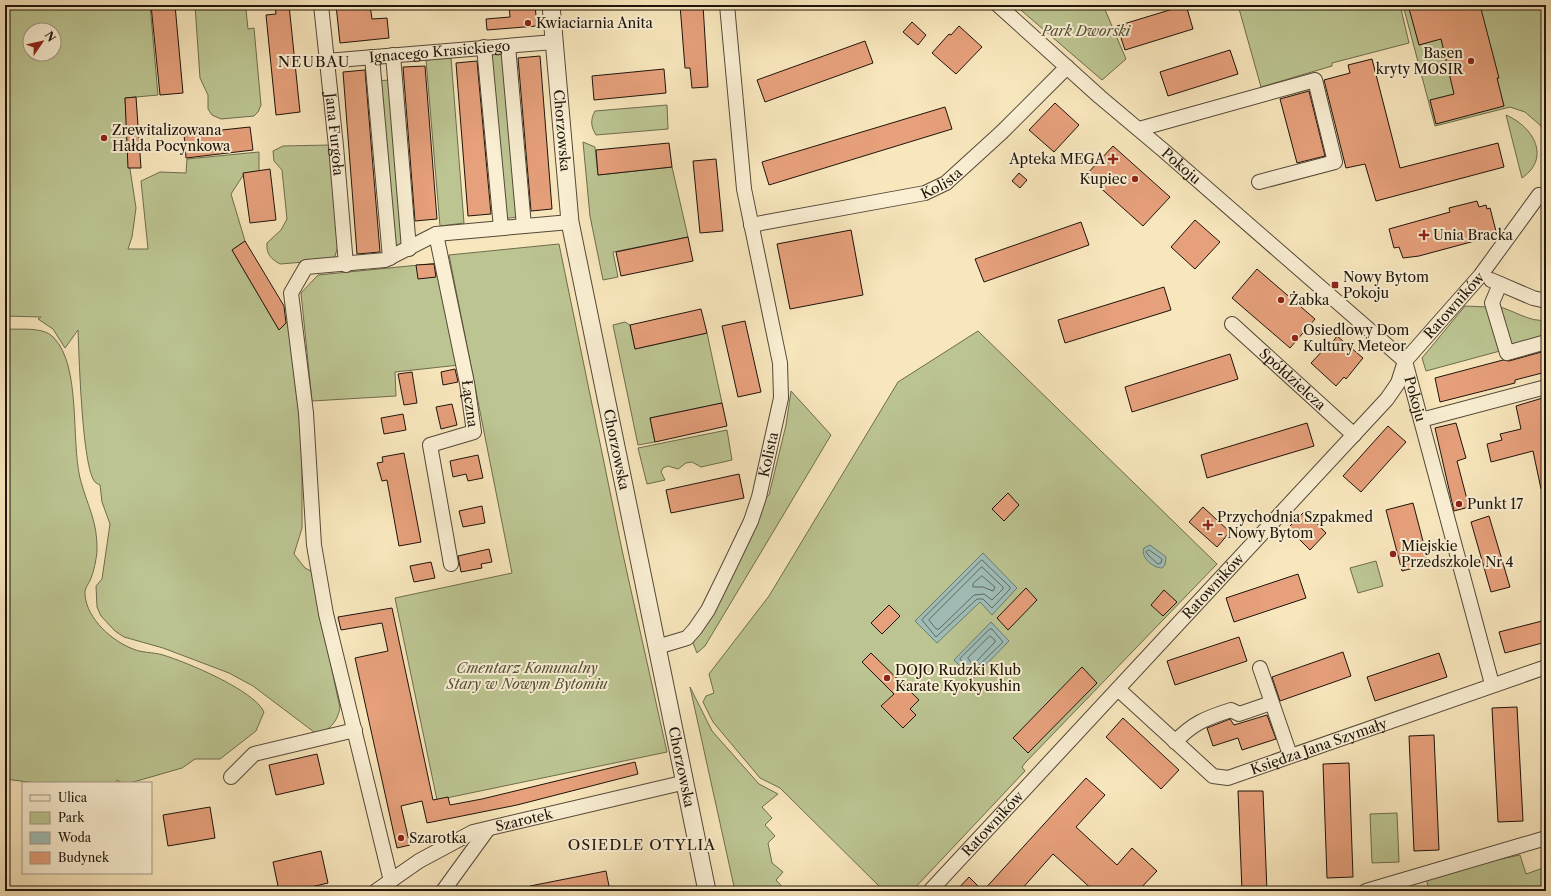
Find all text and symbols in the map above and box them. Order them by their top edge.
place label: Kwiaciarnia Anita [536,14,654,32]
marker: Kwiaciarnia Anita [523,18,533,28]
north arrow [22,22,62,62]
park label: Park Dworski [1041,22,1132,40]
text: N [42,29,59,45]
street label: Ignacego Krasickiego [368,37,511,66]
place label: Basen kryty MOSIR [1376,44,1464,78]
district label: NEUBAU [278,52,350,71]
marker: Basen kryty MOSIR [1466,56,1476,66]
street label: Chorzowska [549,89,575,173]
street label: Jana Furgoła [321,90,348,177]
place label: Zrewitalizowana Hałda Pocynkowa [112,121,231,155]
marker: Zrewitalizowana Hałda Pocynkowa [99,133,109,143]
street label: Pokoju [1158,144,1205,188]
place label: Apteka MEGA [1008,150,1106,168]
marker: Apteka MEGA [1108,154,1118,164]
street label: Kolista [918,163,966,203]
place label: Kupiec [1079,170,1127,188]
marker: Kupiec [1130,174,1140,184]
place label: Unia Bracka [1433,226,1514,244]
marker: Unia Bracka [1418,229,1430,241]
place label: Nowy Bytom Pokoju [1343,268,1429,302]
street label: Ratowników [1420,268,1488,342]
marker: Nowy Bytom Pokoju [1330,280,1340,290]
place label: Żabka [1289,291,1330,309]
marker: Żabka [1276,295,1286,305]
place label: Osiedlowy Dom Kultury Meteor [1303,321,1409,355]
marker: Osiedlowy Dom Kultury Meteor [1290,333,1300,343]
street label: Spółdzielcza [1256,344,1330,414]
street label: Pokoju [1400,374,1430,424]
street label: Łączna [458,379,482,429]
street label: Chorzowska [600,407,634,492]
street label: Kolista [755,430,782,479]
place label: Punkt 17 [1467,495,1523,513]
marker: Punkt 17 [1454,499,1464,509]
place label: Przychodnia Szpakmed - Nowy Bytom [1217,508,1373,542]
marker: Przychodnia Szpakmed - Nowy Bytom [1202,519,1214,531]
place label: Miejskie Przedszkole Nr 4 [1401,537,1514,571]
street label: Ratowników [1178,549,1248,623]
marker: Miejskie Przedszkole Nr 4 [1388,549,1398,559]
park label: Cmentarz Komunalny Stary w Nowym Bytomiu [446,659,608,693]
place label: DOJO Rudzki Klub Karate Kyokyushin [895,661,1021,695]
marker: DOJO Rudzki Klub Karate Kyokyushin [882,673,892,683]
street label: Księdza Jana Szymały [1248,714,1390,779]
street label: Chorzowska [665,725,699,809]
legend [22,782,152,874]
street label: Ratowników [958,787,1028,860]
text: Ulica [58,790,88,805]
street label: Szarotek [494,804,555,835]
text: Park [58,810,85,825]
place label: Szarotka [409,829,467,847]
text: Woda [57,830,92,845]
marker: Szarotka [396,833,406,843]
district label: OSIEDLE OTYLIA [568,835,716,854]
text: Budynek [58,850,110,865]

